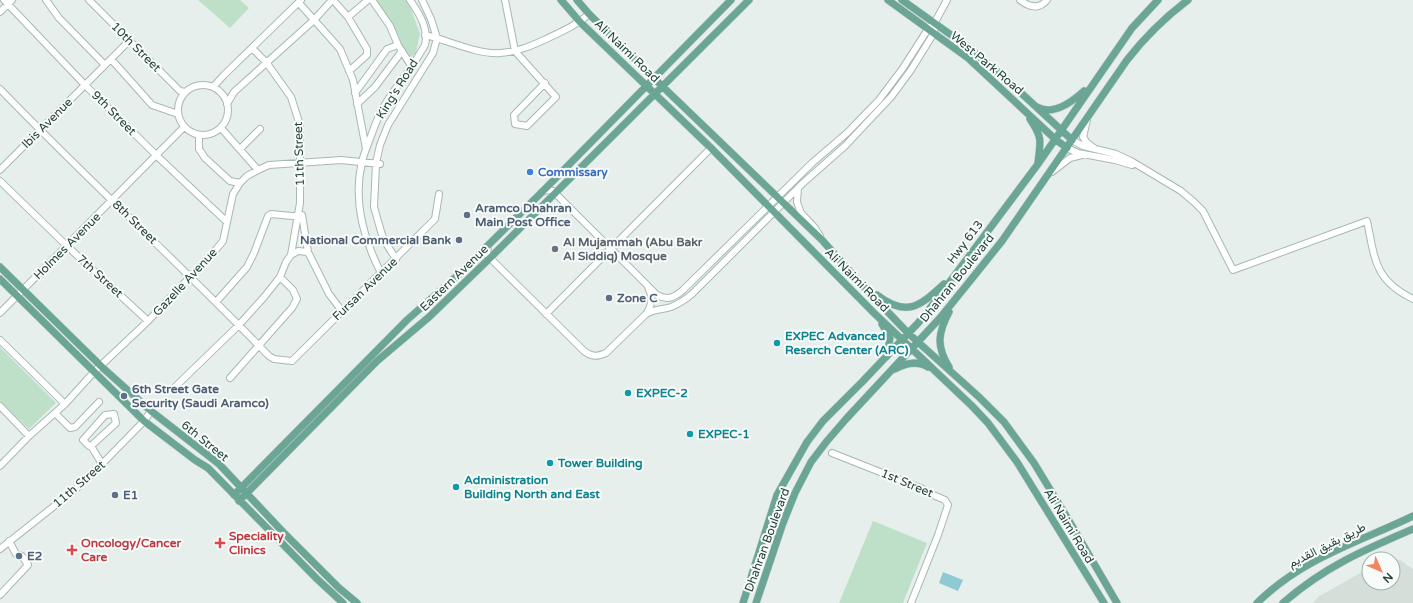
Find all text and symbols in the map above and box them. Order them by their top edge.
street label: Ali Naimi Road [592,17,662,85]
street label: 10th Street [108,19,164,75]
street label: West Park Road [948,28,1026,98]
street label: King's Road [373,57,421,121]
street label: 9th Street [89,88,139,138]
street label: Ibis Avenue [19,95,75,151]
street label: 11th Street [291,121,307,186]
place label: Commissary [538,165,608,180]
marker: Commissary [525,167,535,177]
street label: 8th Street [110,197,161,247]
place label: Aramco Dhahran Main Post Office [475,201,572,229]
street label: Holmes Avenue [31,210,103,282]
marker: Aramco Dhahran Main Post Office [462,210,472,220]
street label: Hwy 613 [944,218,986,266]
street label: Dhahran Boulevard [917,231,997,325]
place label: National Commercial Bank [300,233,451,247]
marker: National Commercial Bank [454,235,464,245]
place label: Al Mujammah (Abu Bakr Al Siddiq) Mosque [563,235,703,264]
street label: Eastern Avenue [417,242,491,314]
marker: Al Mujammah (Abu Bakr Al Siddiq) Mosque [550,244,560,254]
street label: Gazelle Avenue [150,245,220,319]
street label: Ali Naimi Road [822,245,892,315]
street label: 7th Street [74,252,126,300]
street label: Fursan Avenue [330,254,400,323]
place label: Zone C [617,291,658,305]
marker: Zone C [604,293,614,303]
place label: EXPEC Advanced Reserch Center (ARC) [785,329,909,357]
marker: EXPEC Advanced Reserch Center (ARC) [772,338,782,348]
place label: 6th Street Gate Security (Saudi Aramco) [132,382,269,411]
place label: EXPEC-2 [636,386,688,400]
marker: EXPEC-2 [623,388,633,398]
marker: 6th Street Gate Security (Saudi Aramco) [119,391,129,401]
street label: 6th Street [179,418,232,465]
place label: EXPEC-1 [698,427,750,441]
marker: EXPEC-1 [685,429,695,439]
place label: Tower Building [557,456,643,471]
street label: 11th Street [50,457,108,510]
marker: Tower Building [545,458,555,468]
street label: 1st Street [879,466,936,500]
place label: Administration Building North and East [464,473,600,502]
marker: Administration Building North and East [451,482,461,492]
street label: Dhahran Boulevard [742,486,792,594]
street label: Ali Naimi Road [1041,486,1097,566]
place label: E1 [123,488,138,502]
marker: E1 [110,490,120,500]
street label: طريق بقيق القديم [1286,519,1369,571]
place label: Speciality Clinics [229,529,284,557]
place label: Oncology/Cancer Care [81,536,182,564]
marker: Speciality Clinics [214,537,226,549]
marker: Oncology/Cancer Care [66,544,78,556]
place label: E2 [27,549,42,563]
marker: E2 [14,551,24,561]
north arrow [1361,551,1401,591]
text: N [1380,570,1395,585]

